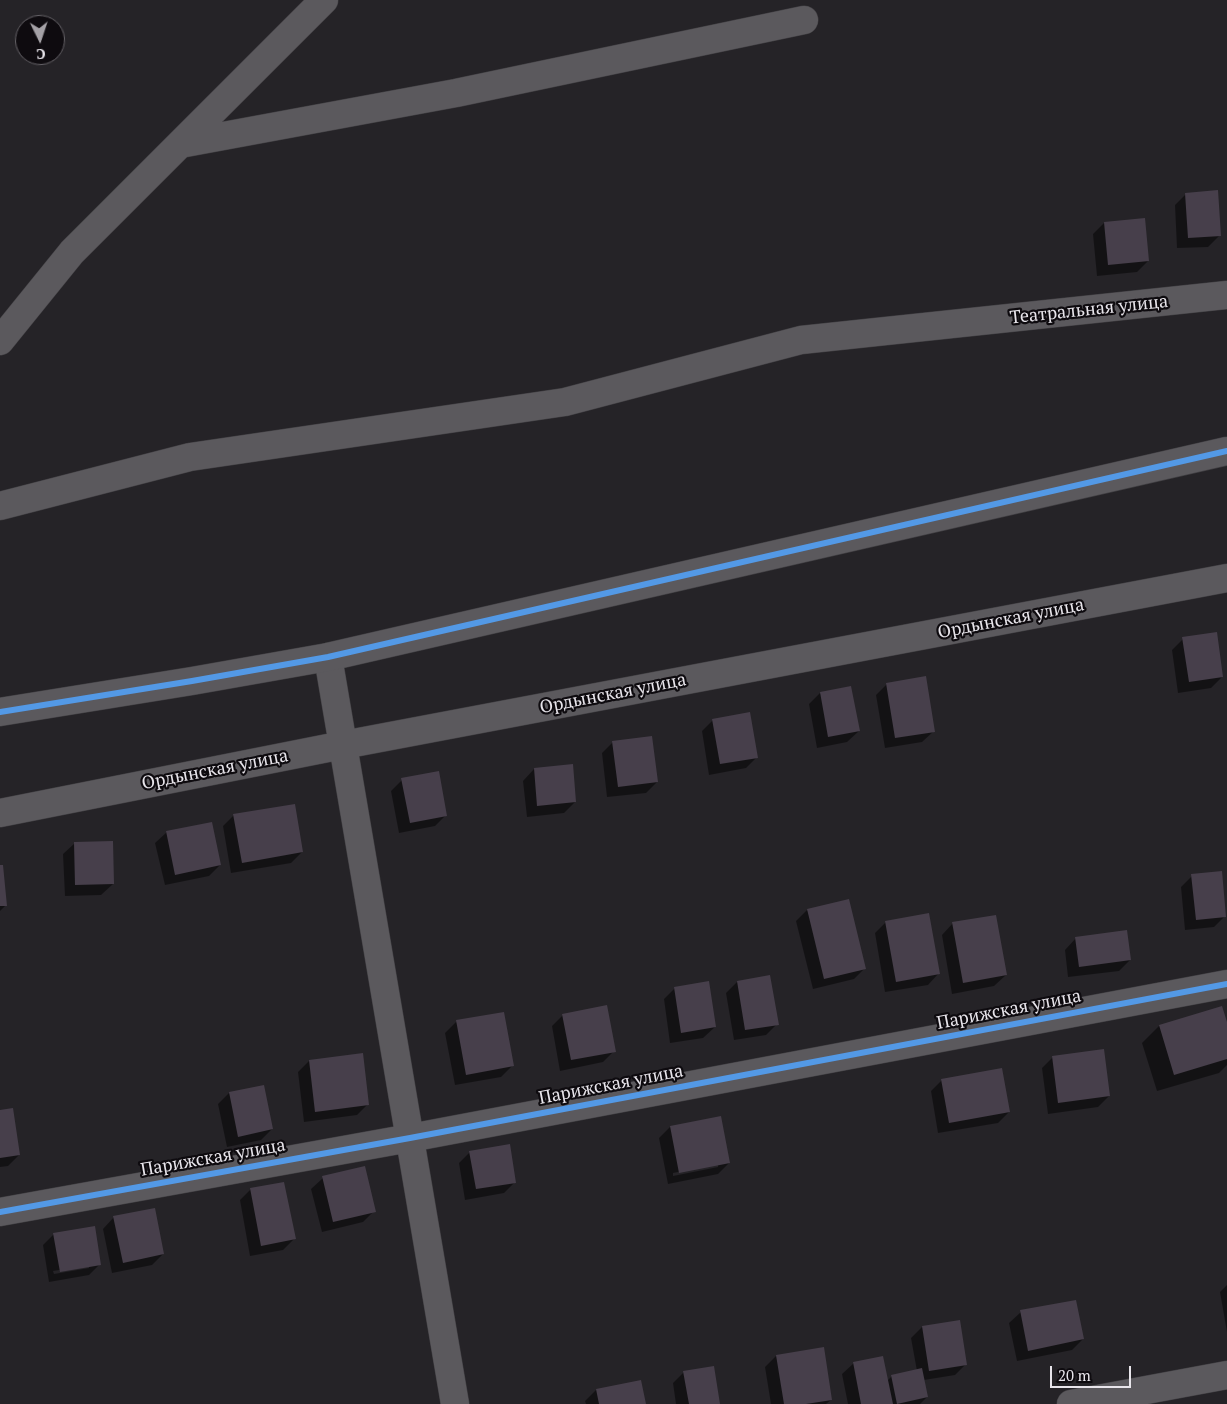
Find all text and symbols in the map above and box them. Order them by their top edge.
north arrow [15,15,65,65]
text: С [36,45,46,64]
street label: Театральная улица [1009,291,1169,329]
street label: Ордынская улица [936,594,1086,644]
street label: Ордынская улица [538,669,688,719]
street label: Ордынская улица [140,745,290,795]
street label: Парижская улица [935,985,1083,1035]
street label: Парижская улица [537,1060,685,1110]
street label: Парижская улица [139,1135,287,1181]
scale bar [1052,1356,1133,1388]
text: 20 m [1058,1365,1091,1385]

